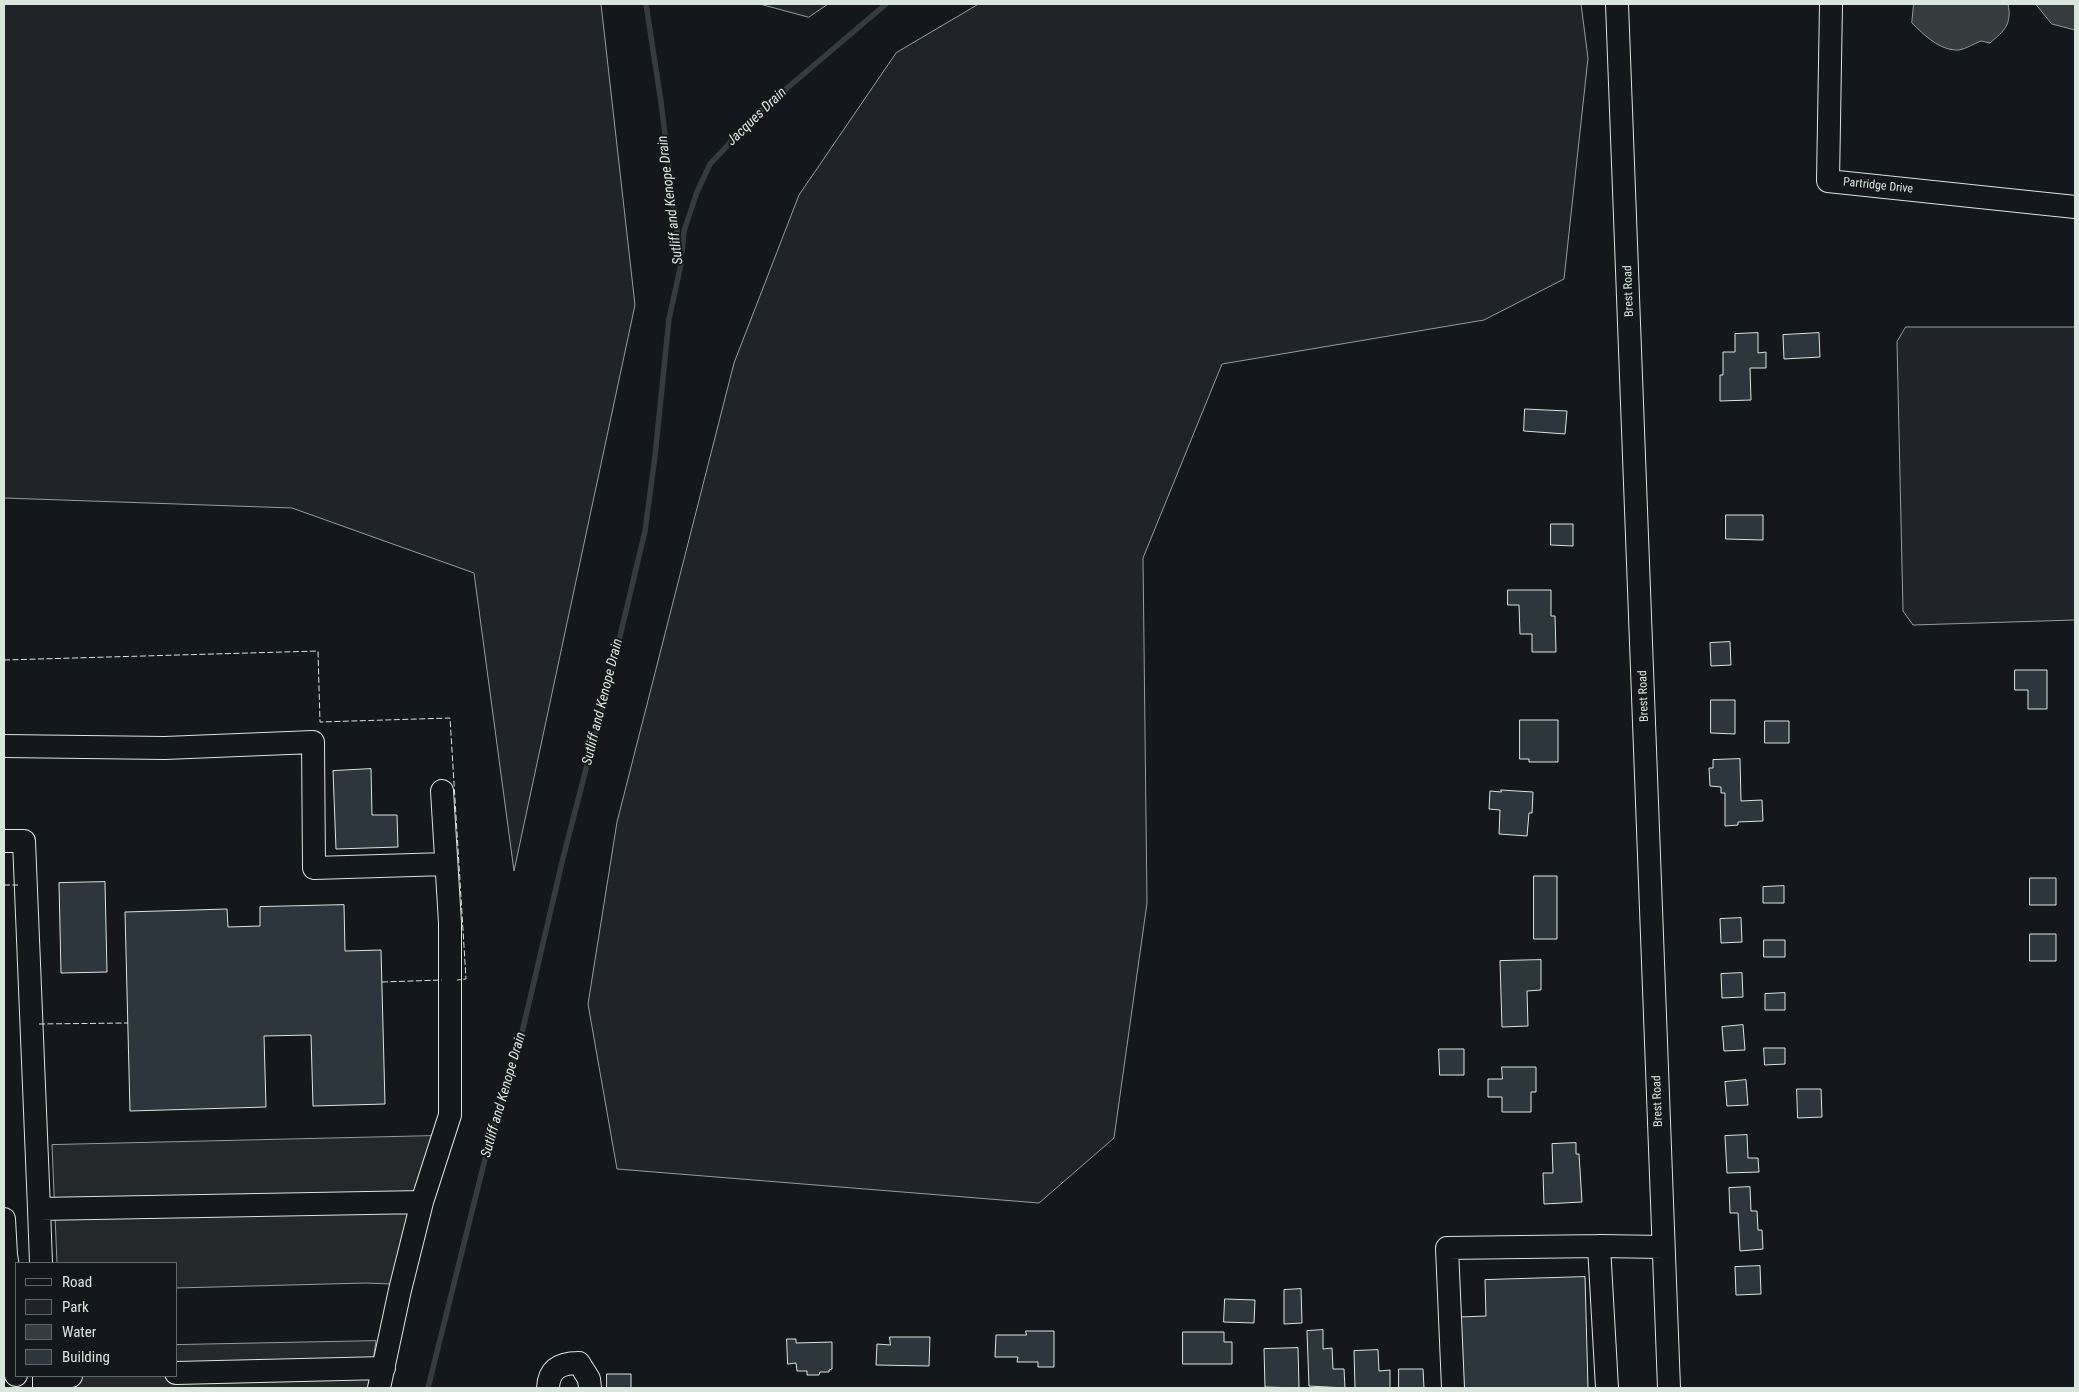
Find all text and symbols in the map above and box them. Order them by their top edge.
water label: Jacques Drain [724,84,790,150]
water label: Sutliff and Kenope Drain [655,135,687,265]
street label: Partridge Drive [1842,175,1914,197]
street label: Brest Road [1621,265,1637,317]
water label: Sutliff and Kenope Drain [579,637,627,767]
street label: Brest Road [1636,670,1652,722]
water label: Sutliff and Kenope Drain [478,1030,530,1160]
street label: Brest Road [1650,1075,1666,1127]
legend [15,1262,178,1377]
text: Road [62,1273,92,1291]
text: Park [62,1298,89,1316]
text: Water [62,1323,96,1341]
text: Building [62,1348,110,1366]

